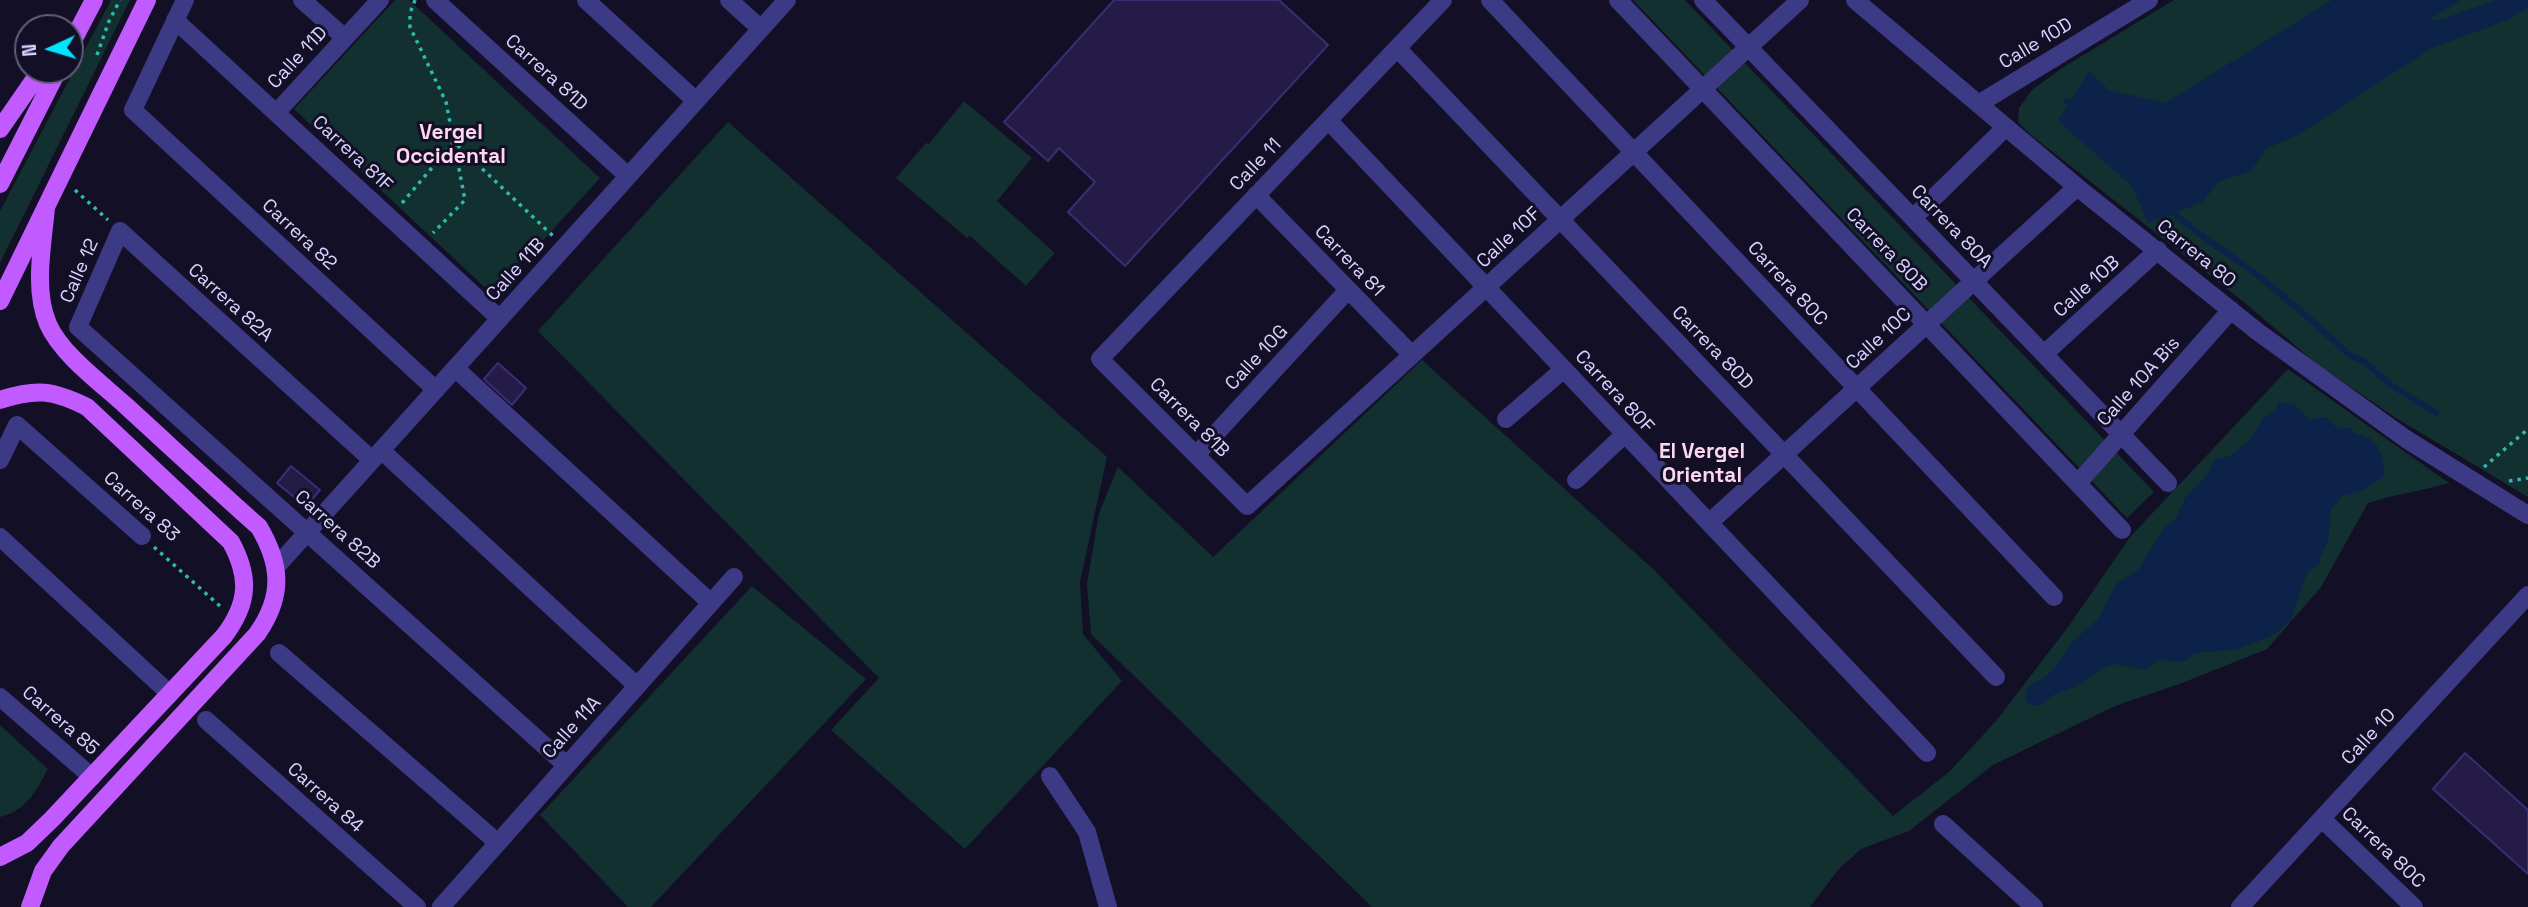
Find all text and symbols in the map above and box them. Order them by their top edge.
street label: Calle 10D [1995,13,2077,75]
north arrow [14,14,84,84]
street label: Calle 11D [263,22,333,94]
street label: Carrera 81D [500,30,592,116]
text: N [17,43,42,58]
street label: Carrera 81F [307,111,397,197]
district label: Vergel Occidental [396,120,506,170]
street label: Calle 11 [1225,134,1287,196]
street label: Carrera 80A [1906,181,1996,273]
street label: Carrera 82 [257,195,341,275]
street label: Calle 10F [1472,203,1546,273]
street label: Carrera 80B [1840,203,1932,297]
street label: Carrera 80 [2152,215,2240,293]
street label: Carrera 81 [1309,220,1389,302]
street label: Calle 11B [482,234,550,306]
street label: Calle 12 [56,235,104,307]
street label: Carrera 80C [1742,237,1832,331]
street label: Calle 10B [2049,251,2125,323]
street label: Carrera 82A [183,259,277,347]
street label: Carrera 80D [1666,301,1758,395]
street label: Calle 10C [1842,303,1916,375]
street label: Calle 10G [1221,321,1293,395]
street label: Calle 10A Bis [2093,332,2185,432]
street label: Carrera 80F [1570,346,1658,438]
street label: Carrera 81B [1144,373,1234,463]
district label: El Vergel Oriental [1659,439,1745,489]
street label: Carrera 83 [98,467,184,547]
street label: Carrera 82B [290,486,384,574]
street label: Carrera 85 [17,681,103,761]
street label: Calle 11A [538,692,606,764]
street label: Calle 10 [2337,704,2401,770]
street label: Carrera 84 [282,758,368,838]
street label: Carrera 80C [2337,803,2429,893]

